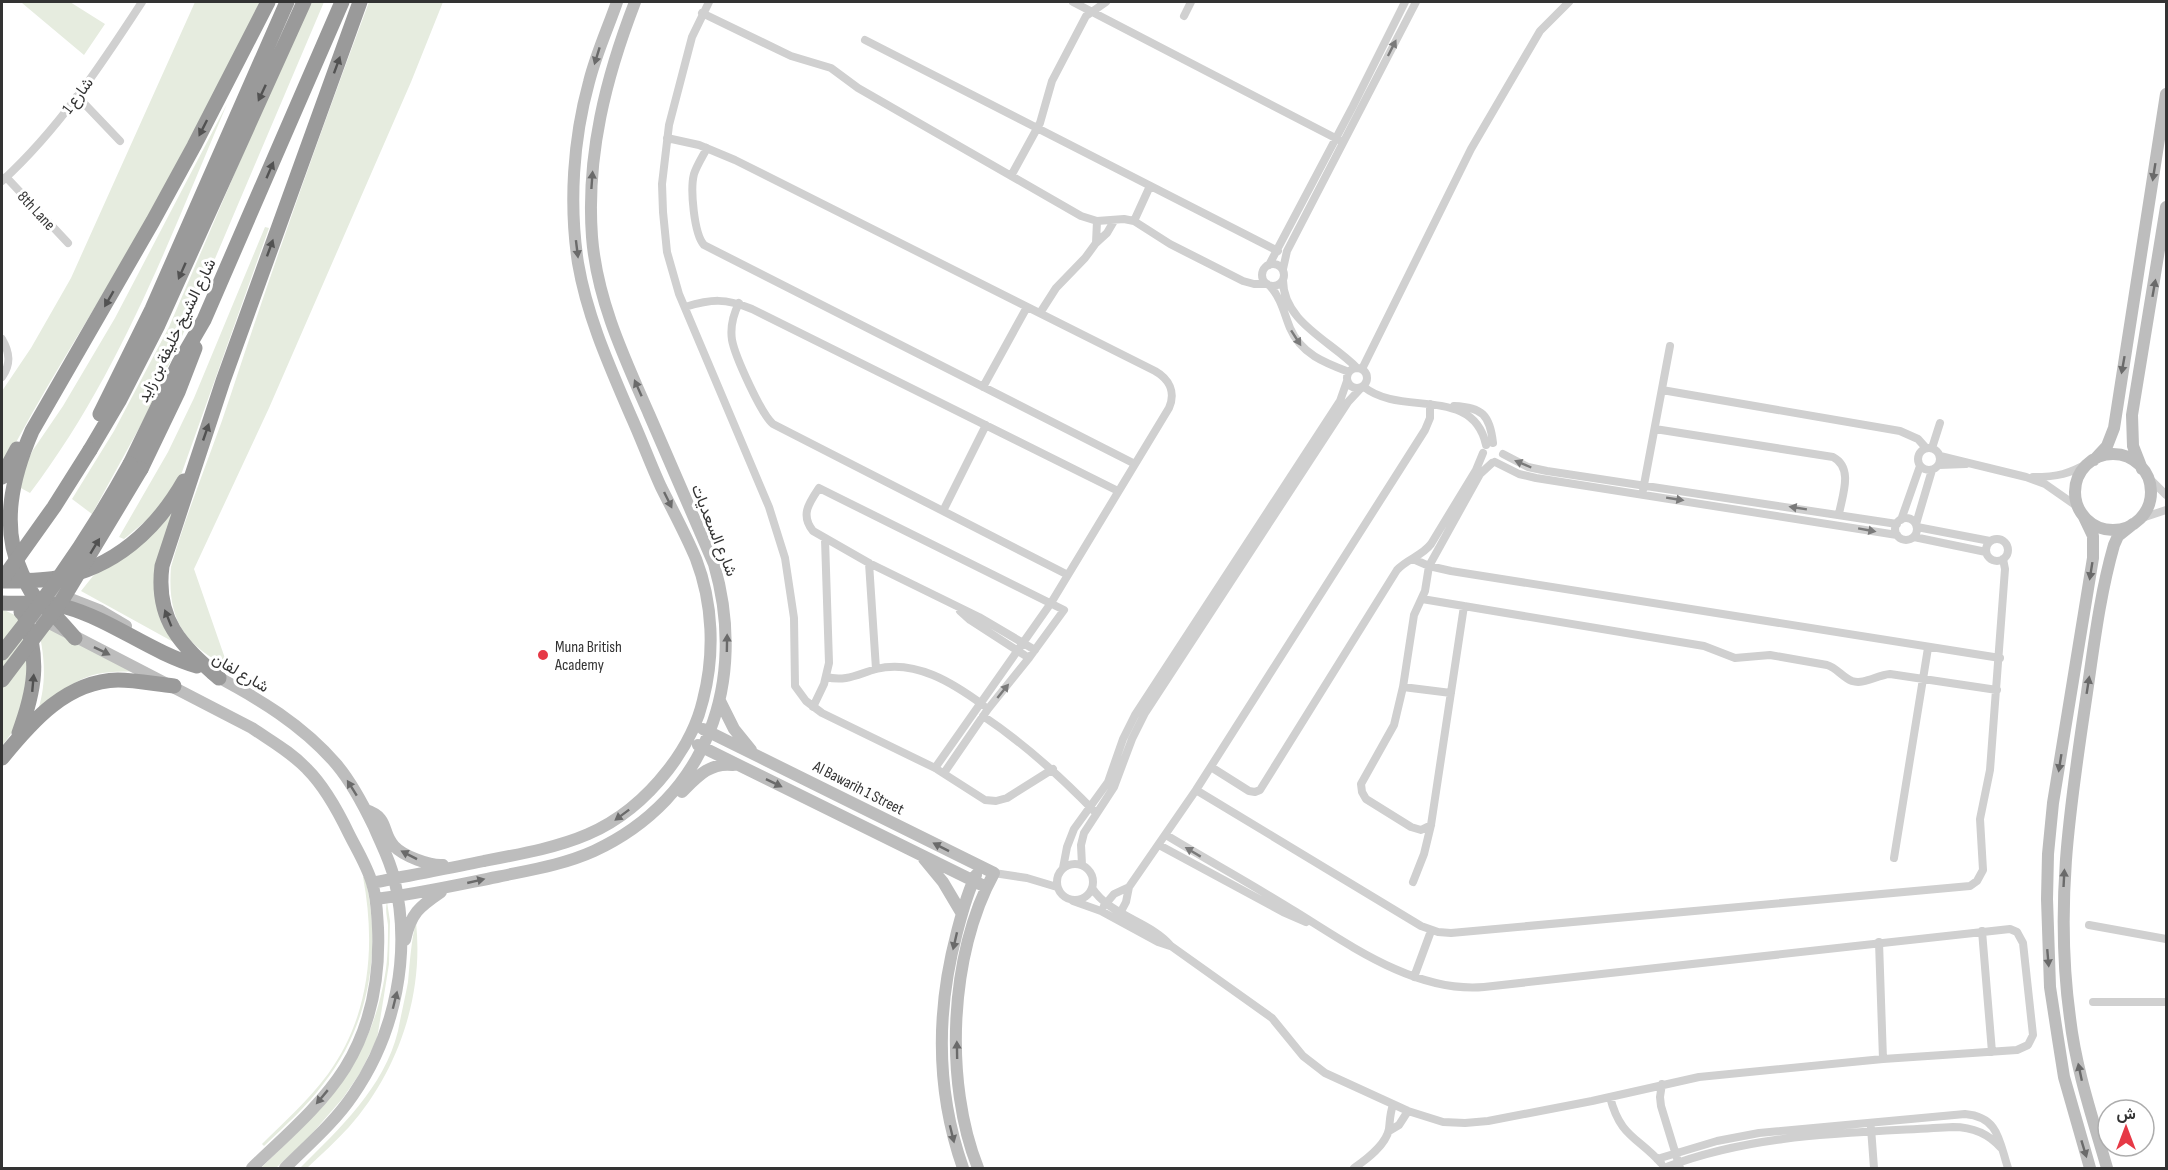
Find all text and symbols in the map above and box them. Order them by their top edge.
one-way arrow [1387,39,1397,56]
one-way arrow [592,47,601,65]
one-way arrow [332,56,342,74]
street label: شارع 1 [58,74,99,118]
one-way arrow [257,84,266,101]
one-way arrow [198,120,208,137]
one-way arrow [265,161,274,178]
one-way arrow [2149,163,2158,182]
one-way arrow [587,170,596,189]
street label: 8th Lane [13,187,59,235]
one-way arrow [266,239,276,257]
one-way arrow [572,239,581,258]
street label: شارع الشيخ خليفة بن زايد [134,256,221,406]
one-way arrow [177,262,187,280]
one-way arrow [2149,279,2158,298]
one-way arrow [104,291,114,308]
one-way arrow [1291,329,1302,346]
one-way arrow [2119,355,2128,374]
one-way arrow [633,380,642,397]
one-way arrow [201,423,211,441]
one-way arrow [1514,459,1532,468]
street label: شارع السعديات [686,482,741,580]
one-way arrow [663,492,672,509]
one-way arrow [1665,495,1684,504]
one-way arrow [1788,504,1807,513]
one-way arrow [1858,525,1877,534]
one-way arrow [90,538,101,554]
one-way arrow [2087,562,2096,581]
one-way arrow [163,609,173,627]
one-way arrow [722,634,732,653]
place label: Muna British Academy [554,638,622,675]
one-way arrow [94,646,111,656]
marker: Muna British Academy [536,648,550,662]
street label: شارع لفان [208,649,272,698]
one-way arrow [29,674,38,693]
one-way arrow [2084,675,2093,694]
one-way arrow [996,683,1009,699]
one-way arrow [2055,754,2064,773]
street label: Al Bawarih 1 Street [809,757,907,819]
one-way arrow [766,778,783,788]
one-way arrow [347,780,358,796]
one-way arrow [614,809,630,821]
one-way arrow [933,842,950,852]
one-way arrow [1185,846,1201,857]
one-way arrow [400,850,417,859]
one-way arrow [2059,869,2069,888]
one-way arrow [467,876,485,886]
one-way arrow [950,932,960,950]
one-way arrow [2043,948,2053,967]
one-way arrow [391,990,400,1009]
one-way arrow [953,1040,962,1059]
one-way arrow [2075,1062,2084,1081]
one-way arrow [316,1089,329,1105]
north arrow [2096,1098,2156,1158]
text: ش [2116,1105,2136,1124]
one-way arrow [948,1125,957,1143]
one-way arrow [2080,1140,2089,1158]

